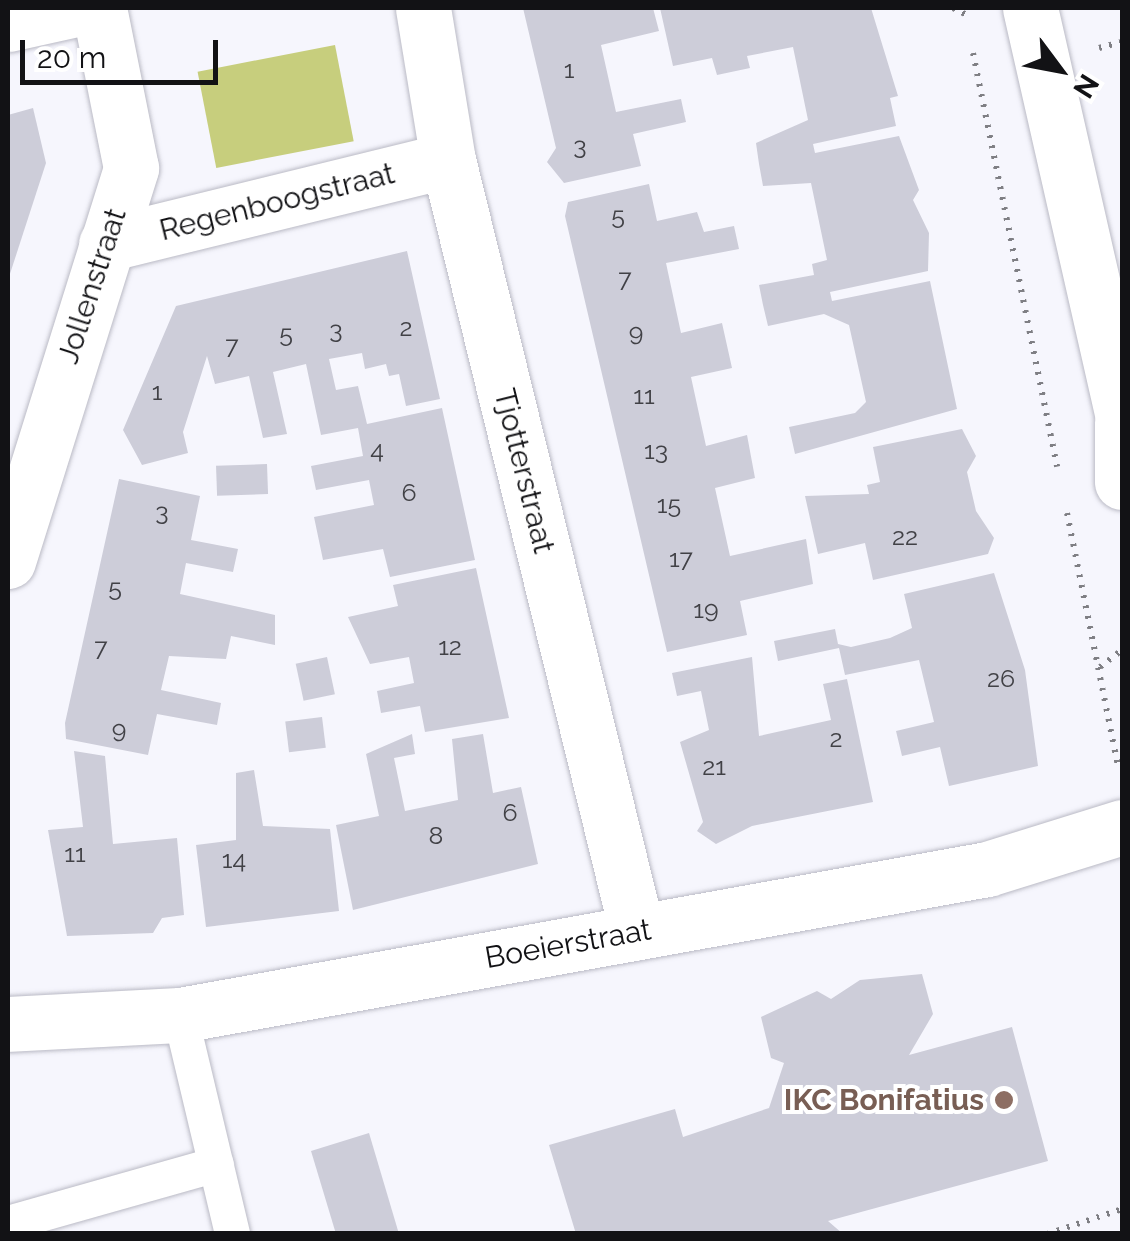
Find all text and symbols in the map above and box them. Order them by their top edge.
scale bar [25,20,222,82]
north arrow [1010,20,1110,120]
text: 20 m [37,40,106,75]
house number: 1 [564,54,574,84]
text: N [1066,68,1106,104]
house number: 3 [573,130,587,160]
street label: Regenboogstraat [156,155,398,249]
house number: 5 [611,200,625,230]
street label: Jollenstraat [50,204,134,368]
house number: 7 [618,263,632,293]
house number: 2 [399,312,413,342]
house number: 3 [329,314,343,344]
house number: 9 [629,317,643,347]
house number: 5 [279,318,293,348]
house number: 7 [225,330,239,360]
house number: 1 [152,376,162,406]
house number: 11 [633,380,655,410]
street label: Tjotterstraat [486,385,562,557]
house number: 4 [370,434,384,464]
house number: 13 [644,435,668,465]
house number: 6 [401,477,417,507]
house number: 15 [657,489,681,519]
house number: 3 [155,496,169,526]
house number: 22 [892,521,918,551]
house number: 17 [669,543,693,573]
house number: 5 [108,572,122,602]
house number: 19 [693,594,719,624]
house number: 12 [438,631,462,661]
house number: 7 [94,632,108,662]
house number: 26 [987,663,1015,693]
house number: 9 [112,714,126,744]
house number: 2 [829,723,843,753]
house number: 21 [702,751,726,781]
house number: 6 [502,797,518,827]
house number: 8 [429,820,443,850]
house number: 11 [64,838,86,868]
house number: 14 [222,844,246,874]
street label: Boeierstraat [482,912,654,976]
place label: IKC Bonifatius [784,1082,984,1118]
marker: IKC Bonifatius [993,1089,1015,1111]

